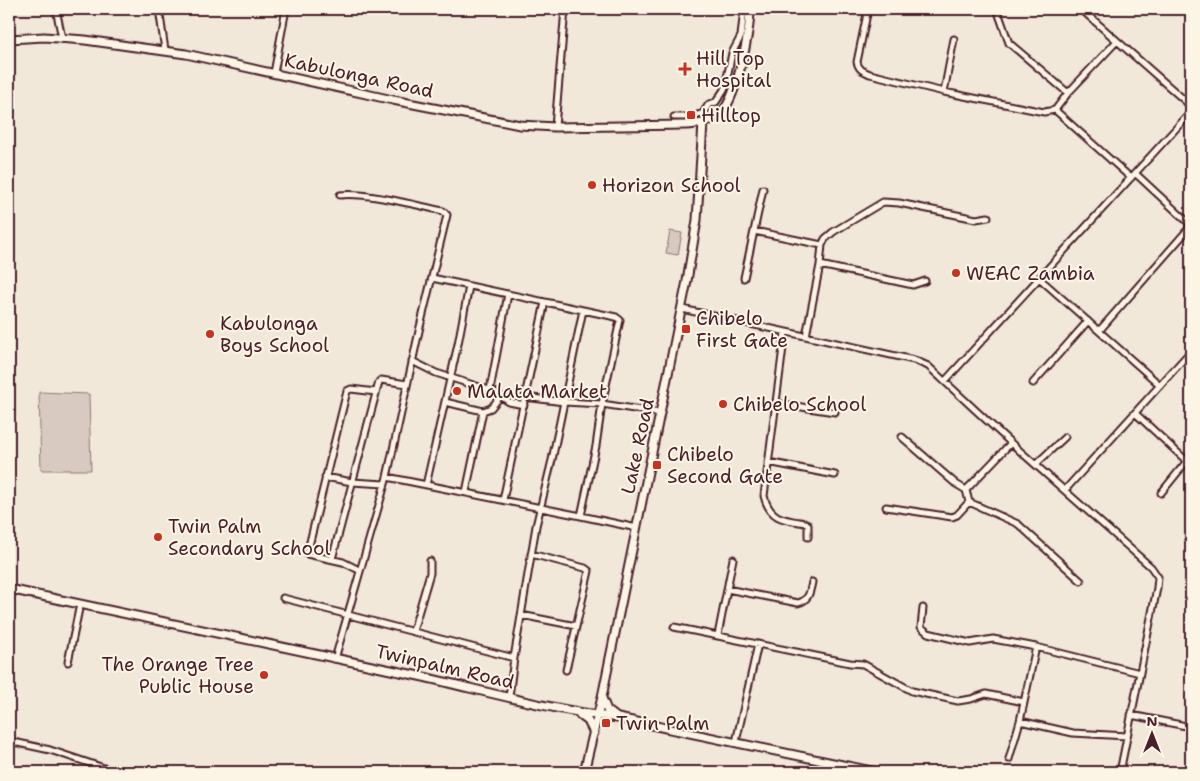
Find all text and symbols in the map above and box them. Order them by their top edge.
place label: Hill Top Hospital [696,46,771,93]
street label: Kabulonga Road [282,47,436,104]
marker: Hill Top Hospital [678,62,692,76]
place label: Hilltop [701,103,761,128]
marker: Hilltop [685,109,697,121]
place label: Horizon School [602,173,741,198]
marker: Horizon School [586,179,598,191]
place label: WEAC Zambia [966,261,1095,286]
marker: WEAC Zambia [950,267,962,279]
place label: Chibelo First Gate [696,306,788,353]
place label: Kabulonga Boys School [220,311,329,358]
marker: Chibelo First Gate [680,323,692,335]
marker: Kabulonga Boys School [204,328,216,340]
place label: Malata Market [467,379,607,404]
marker: Malata Market [451,385,463,397]
place label: Chibelo School [733,392,866,417]
street label: Lake Road [615,396,660,496]
marker: Chibelo School [717,398,729,410]
place label: Chibelo Second Gate [667,442,783,489]
marker: Chibelo Second Gate [651,459,663,471]
place label: Twin Palm Secondary School [168,514,331,561]
marker: Twin Palm Secondary School [152,531,164,543]
street label: Twinpalm Road [373,638,517,695]
place label: The Orange Tree Public House [102,652,254,699]
marker: The Orange Tree Public House [258,669,270,681]
north arrow [1128,708,1178,758]
place label: Twin Palm [616,711,709,736]
text: N [1146,712,1158,730]
marker: Twin Palm [600,717,612,729]

